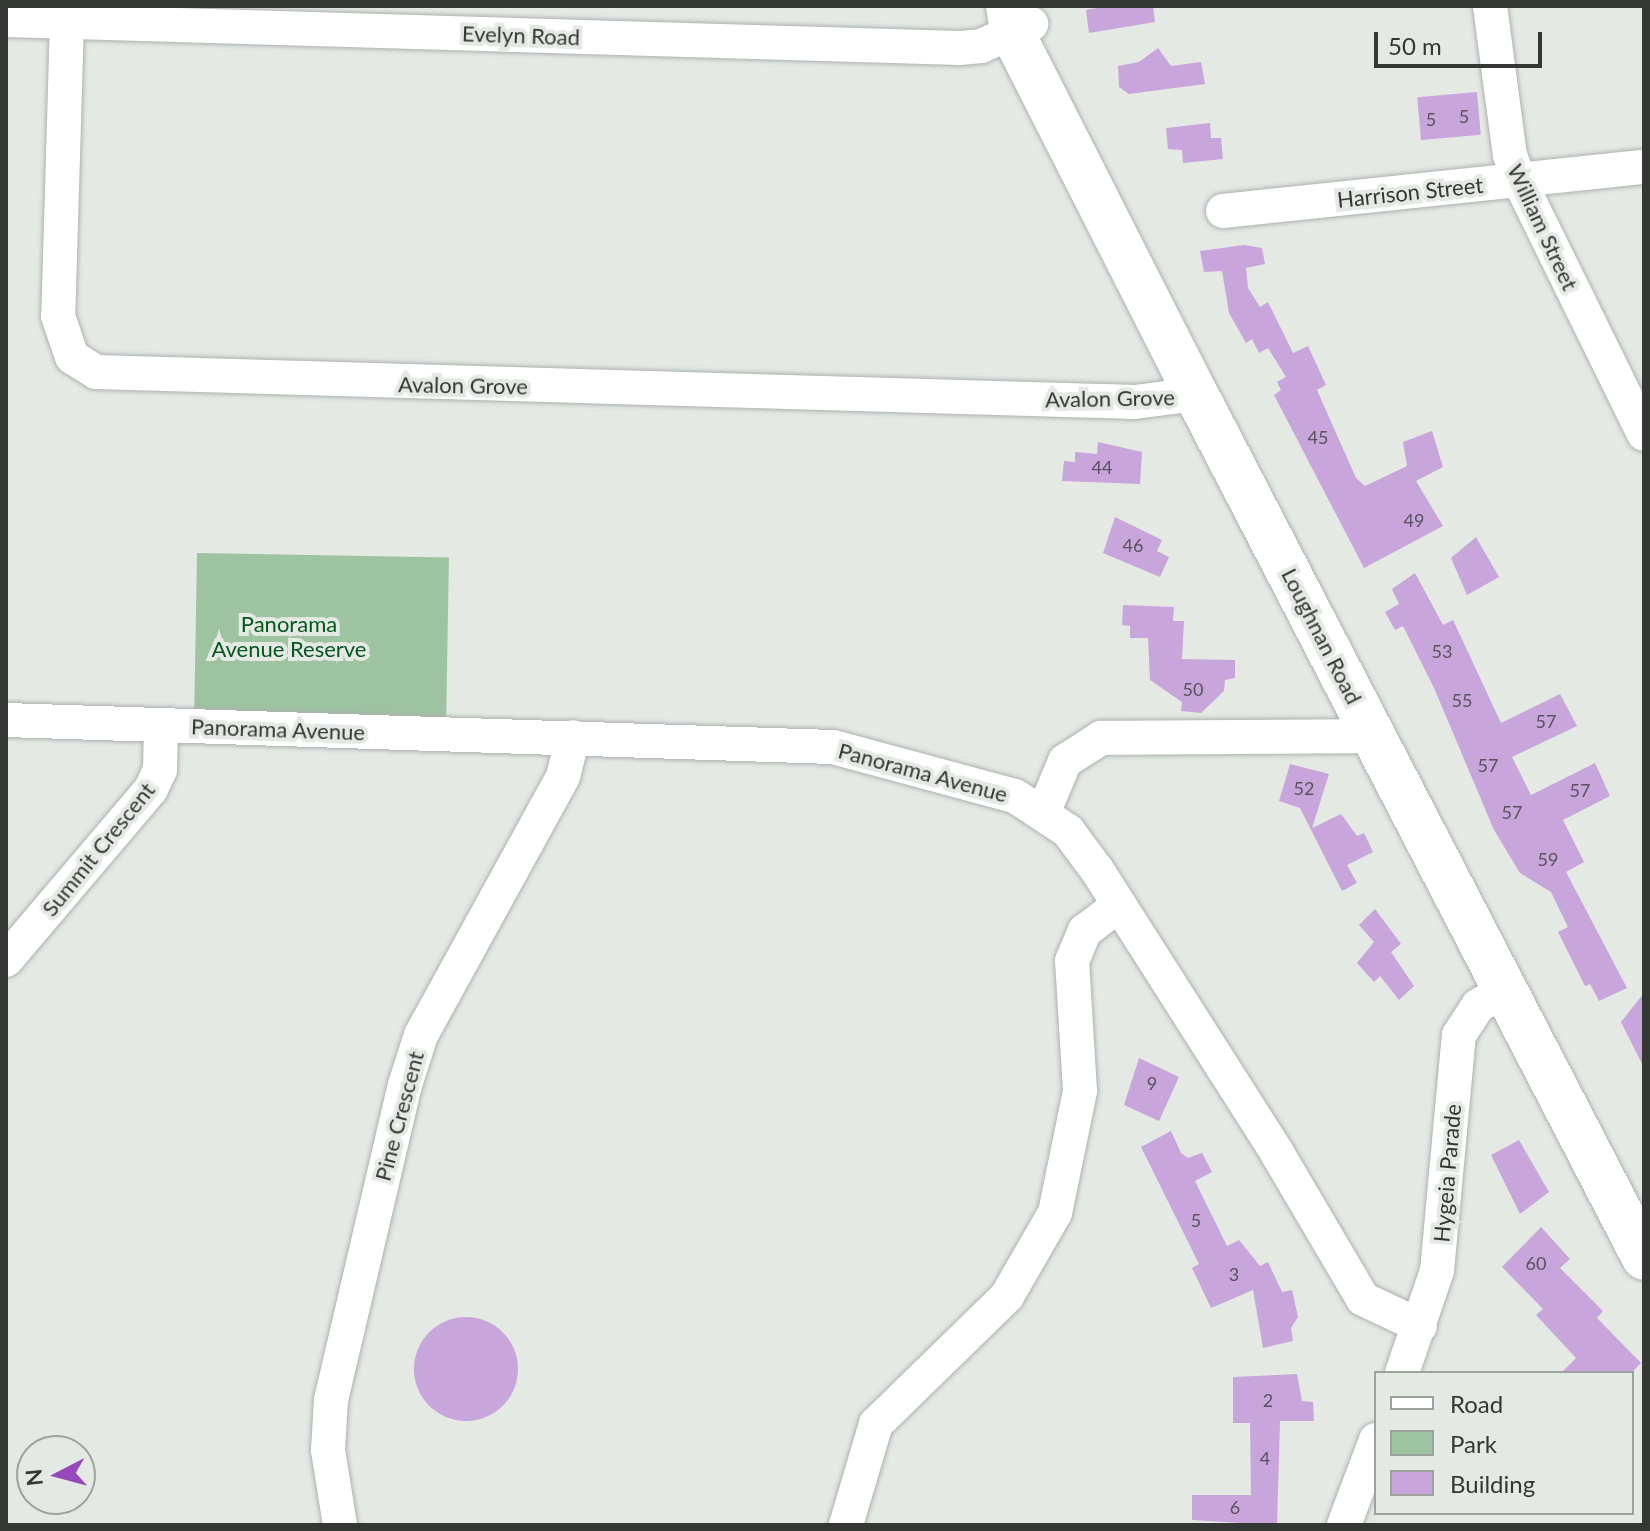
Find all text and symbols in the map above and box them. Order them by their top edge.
scale bar [1378,16,1546,66]
street label: Evelyn Road [462,20,580,50]
text: 50 m [1388,31,1442,60]
house number: 5 [1459,105,1469,127]
house number: 5 [1426,108,1436,130]
street label: William Street [1502,160,1584,294]
street label: Harrison Street [1336,171,1484,213]
street label: Avalon Grove [398,371,528,399]
street label: Avalon Grove [1045,384,1175,412]
house number: 45 [1308,426,1328,448]
house number: 44 [1092,456,1112,478]
house number: 49 [1404,509,1424,531]
house number: 46 [1123,534,1143,556]
street label: Loughnan Road [1276,564,1368,708]
park label: Panorama Avenue Reserve [212,610,366,662]
house number: 53 [1432,640,1452,662]
house number: 50 [1183,678,1203,700]
house number: 55 [1452,689,1472,711]
house number: 57 [1536,710,1556,732]
street label: Panorama Avenue [190,713,366,745]
street label: Panorama Avenue [835,737,1011,807]
house number: 57 [1478,754,1498,776]
street label: Summit Crescent [36,777,160,921]
house number: 52 [1294,777,1314,799]
house number: 57 [1570,779,1590,801]
house number: 57 [1502,801,1522,823]
house number: 59 [1538,848,1558,870]
street label: Pine Crescent [369,1048,429,1184]
house number: 9 [1147,1072,1157,1094]
street label: Hygeia Parade [1428,1103,1466,1243]
house number: 5 [1191,1209,1201,1231]
house number: 60 [1526,1252,1546,1274]
house number: 3 [1229,1263,1239,1285]
legend [1374,1371,1634,1515]
house number: 2 [1263,1389,1273,1411]
text: Road [1450,1389,1503,1418]
text: Park [1450,1429,1497,1458]
north arrow [16,1435,96,1515]
house number: 4 [1260,1447,1270,1469]
text: N [19,1468,48,1487]
text: Building [1450,1469,1535,1498]
house number: 6 [1230,1496,1240,1518]

